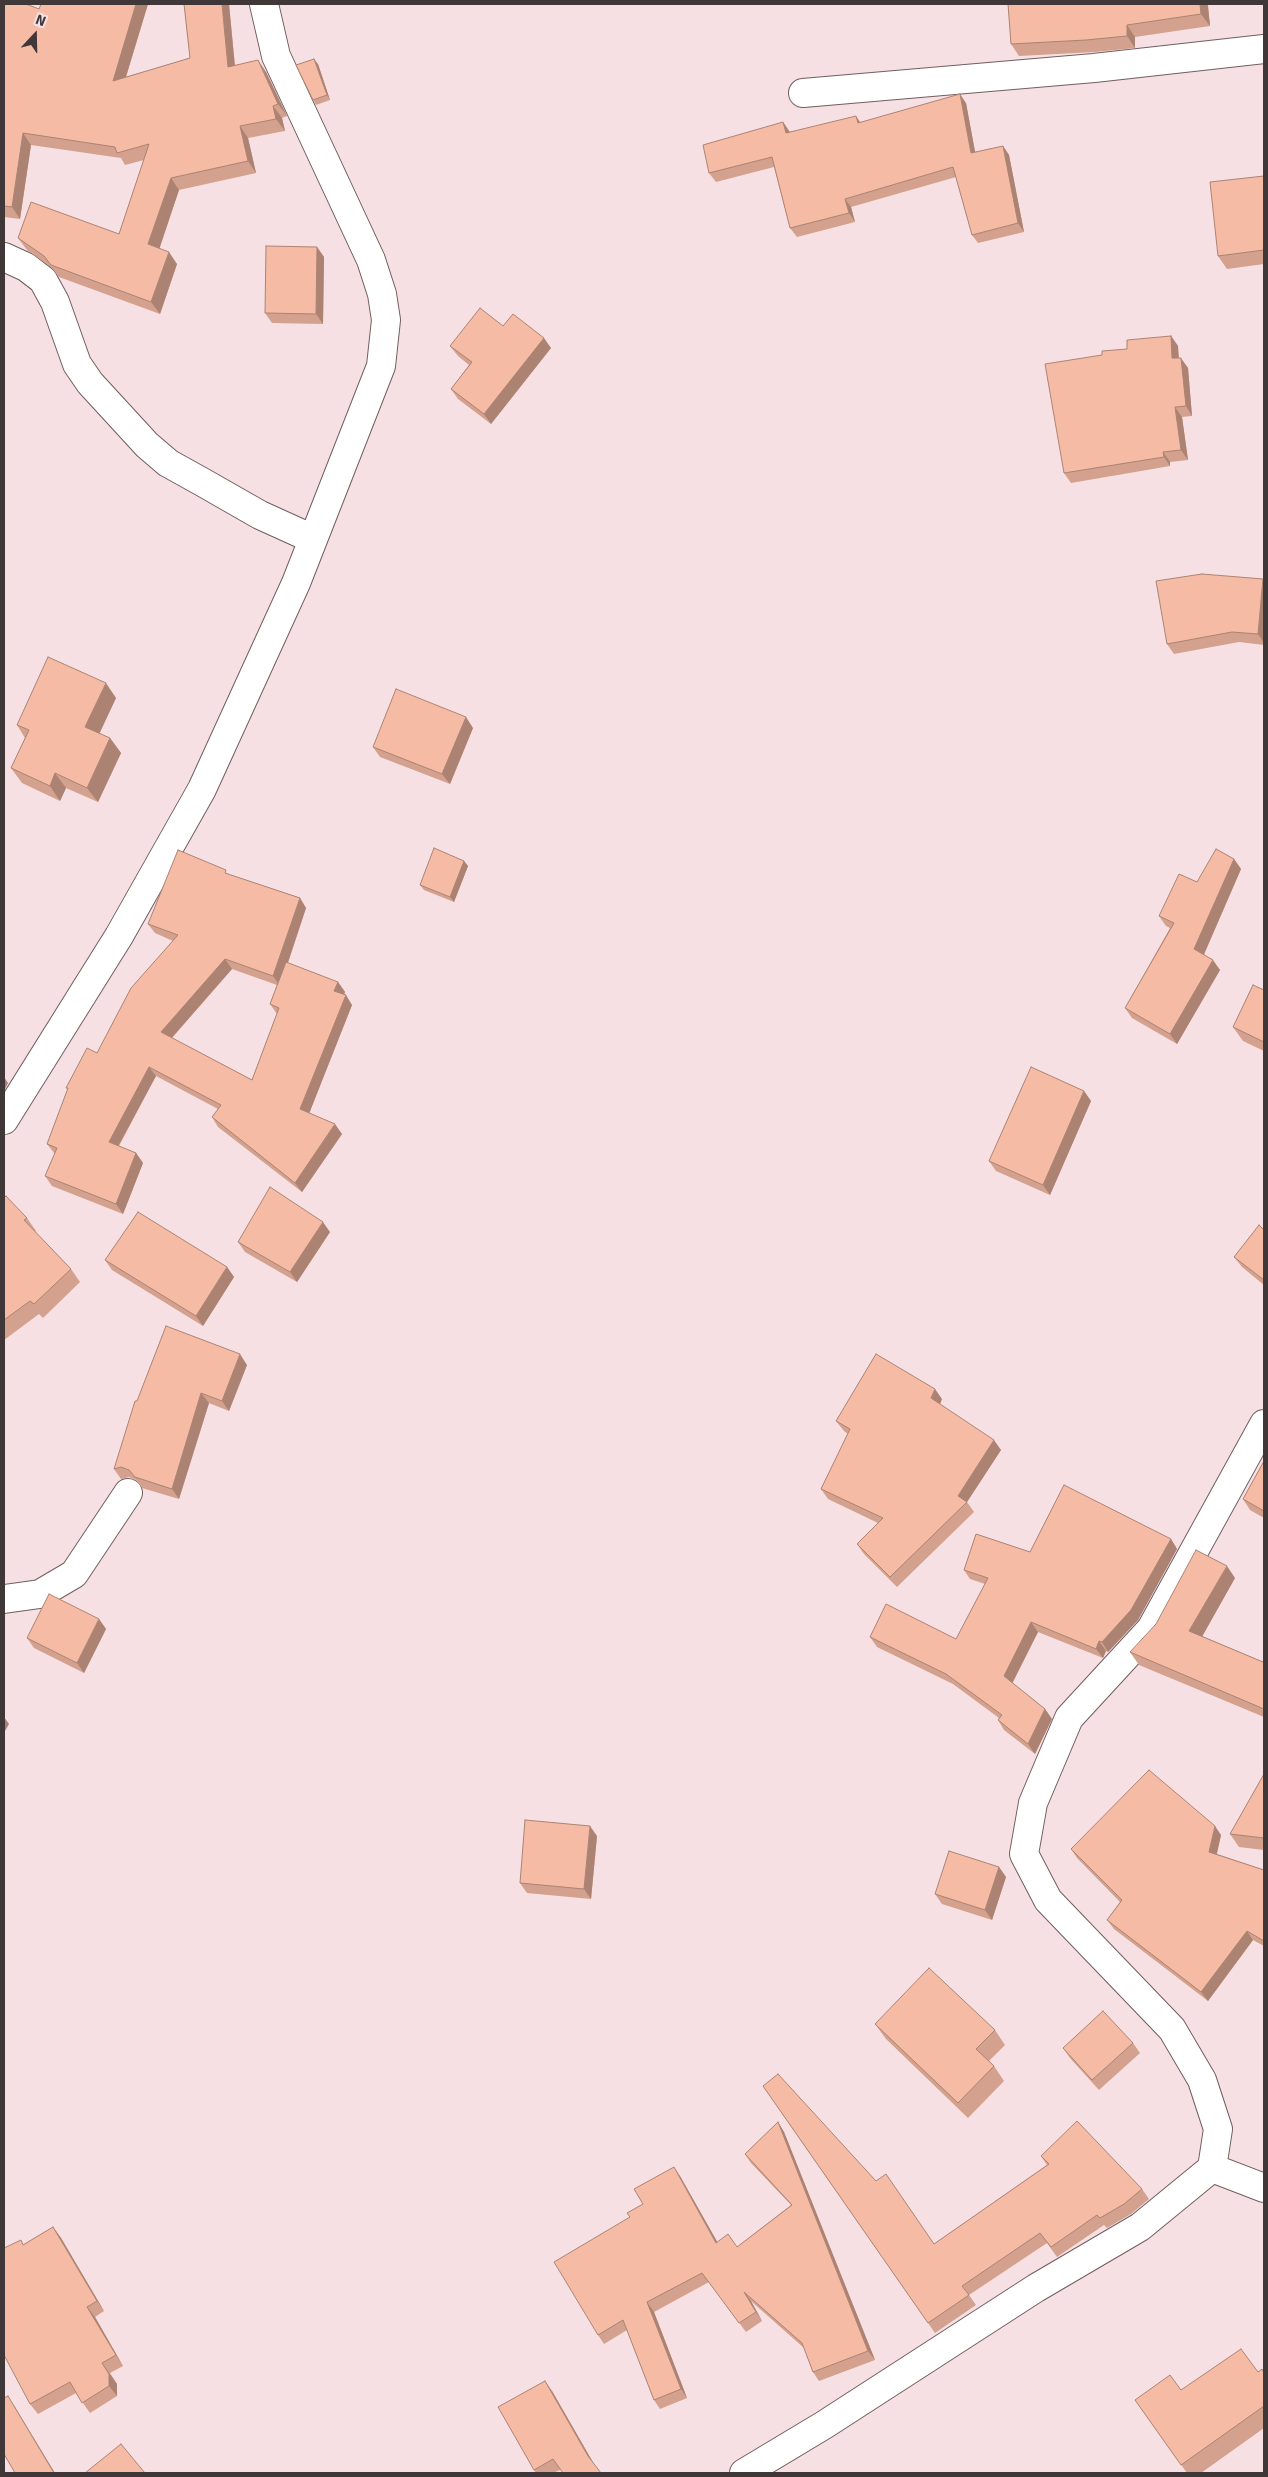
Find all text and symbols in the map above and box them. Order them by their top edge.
north arrow [10,10,60,60]
text: N [33,11,48,30]

